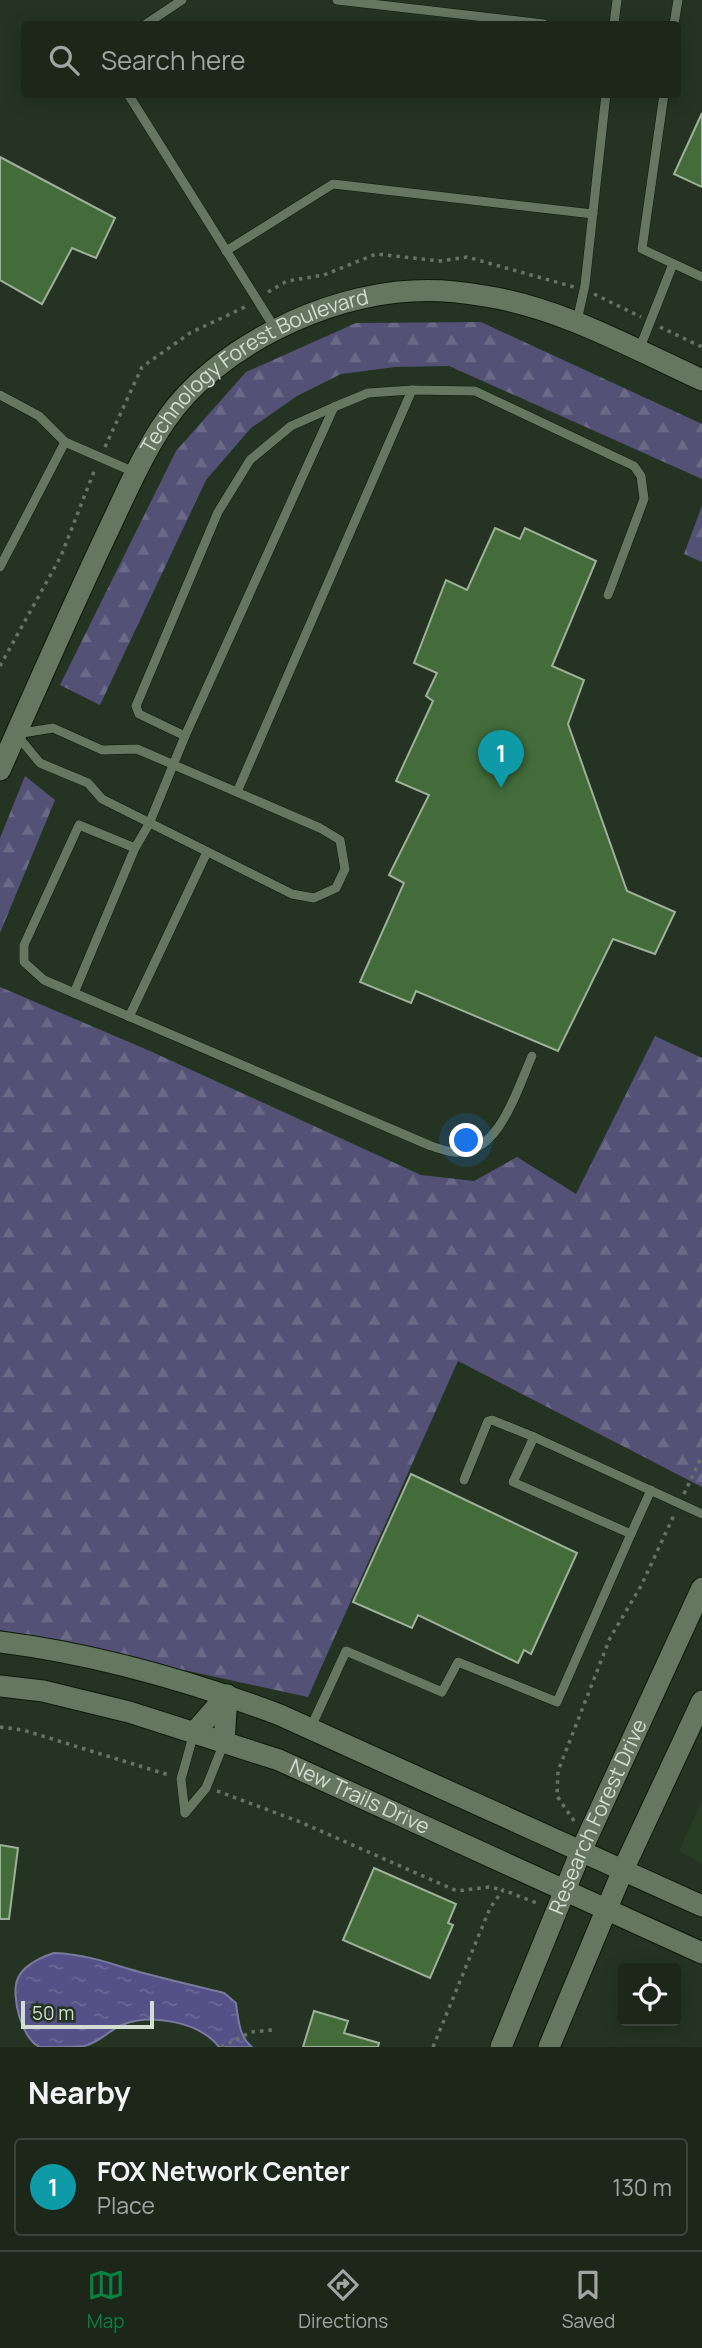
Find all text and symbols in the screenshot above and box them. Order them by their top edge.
search box [21,21,681,98]
icon: search [45,41,83,79]
text: Search here [101,42,246,78]
street label: Technology Forest Boulevard [133,282,371,458]
pin: 1 [478,730,524,788]
your location [449,1123,483,1157]
street label: Research Forest Drive [542,1714,653,1918]
street label: New Trails Drive [286,1752,435,1840]
map controls [618,1963,681,2026]
button: locate [618,1963,681,2026]
scale bar [21,1998,154,2030]
text: 50 m [32,2000,74,2026]
text: Nearby [28,2072,131,2113]
text: FOX Network Center [97,2153,350,2189]
text: 1 [48,2171,58,2203]
text: 130 m [612,2171,672,2203]
text: Place [97,2189,155,2221]
tab: Map [87,2266,125,2334]
tab: Directions [298,2266,388,2334]
tab: Saved [562,2266,615,2334]

